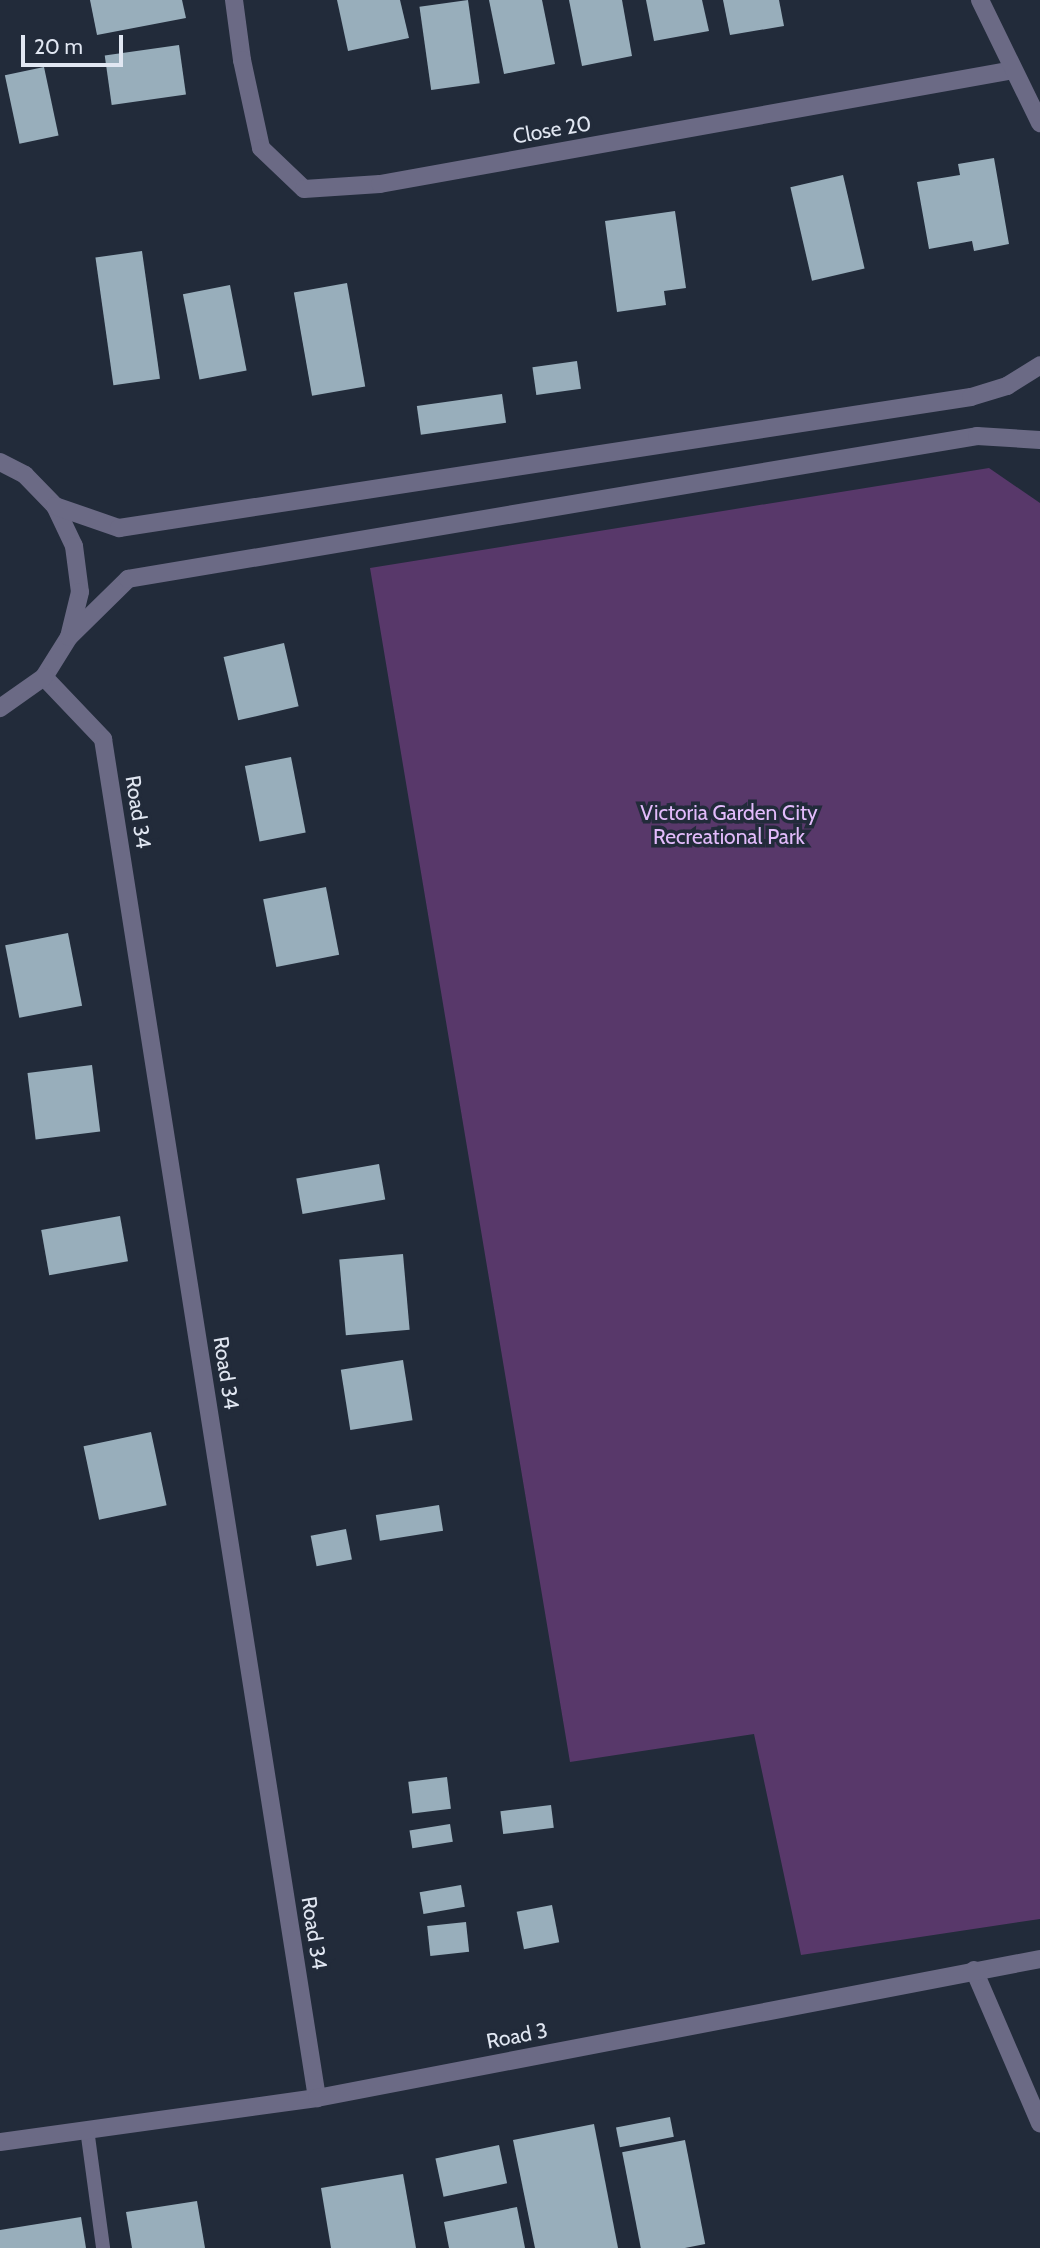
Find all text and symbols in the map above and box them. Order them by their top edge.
scale bar [24,21,126,65]
text: 20 m [34,34,83,59]
street label: Close 20 [511,111,593,149]
street label: Road 34 [120,774,156,850]
park label: Victoria Garden City Recreational Park [640,800,818,850]
street label: Road 34 [208,1335,244,1411]
street label: Road 34 [296,1895,332,1971]
street label: Road 3 [484,2018,550,2054]

